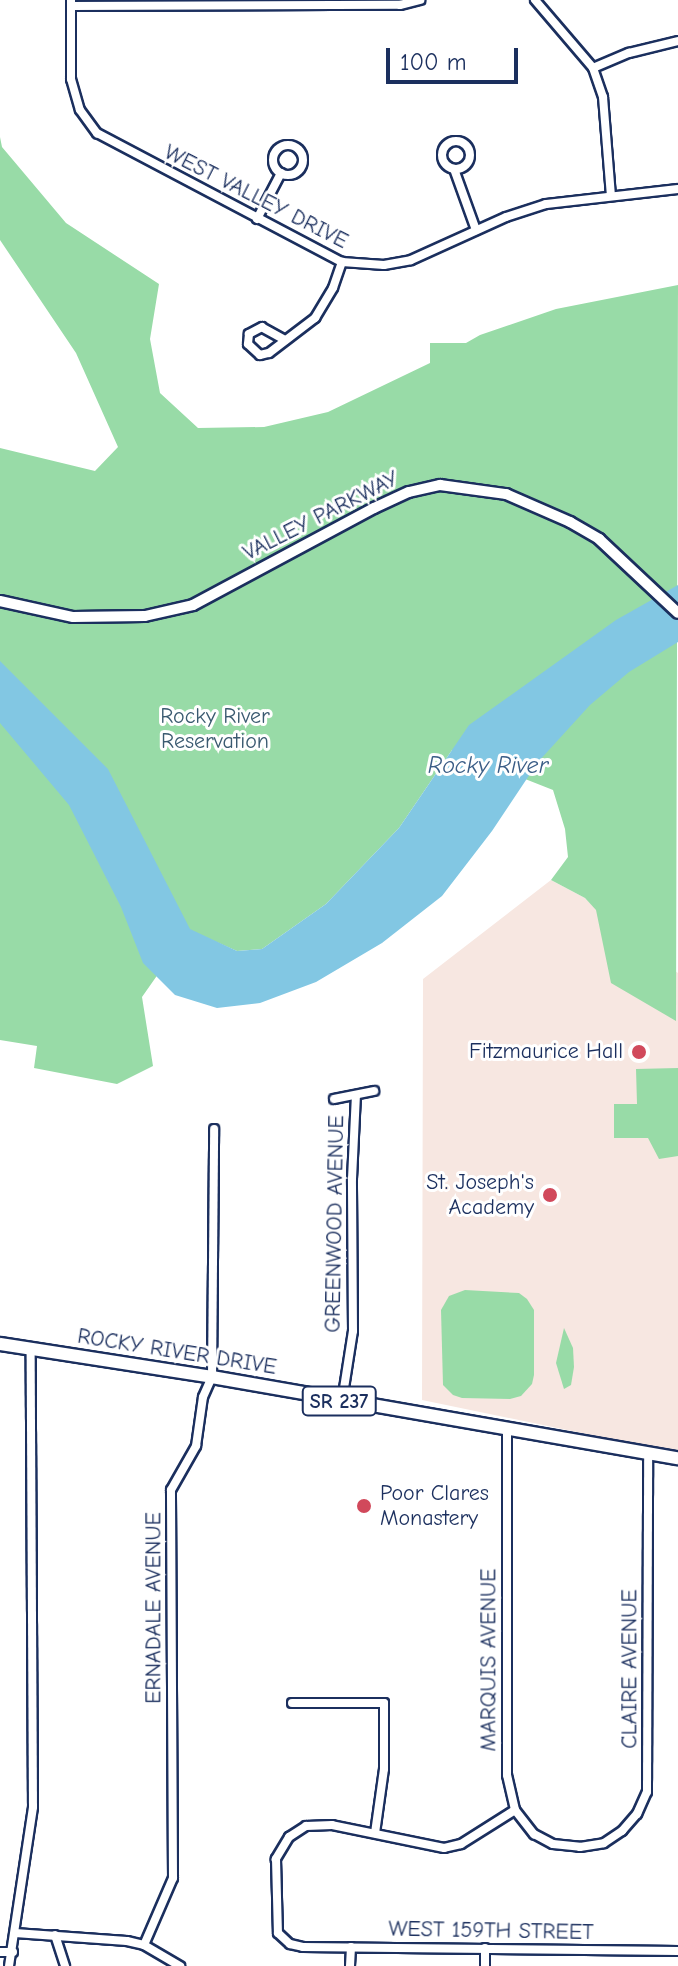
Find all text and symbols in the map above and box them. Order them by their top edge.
scale bar [390,32,522,82]
text: 100 m [400,48,467,76]
street label: WEST VALLEY DRIVE [160,139,352,255]
street label: VALLEY PARKWAY [239,465,403,567]
park label: Rocky River Reservation [160,703,270,754]
water label: Rocky River [428,752,548,780]
place label: Fitzmaurice Hall [469,1039,623,1065]
marker: Fitzmaurice Hall [630,1043,648,1061]
street label: GREENWOOD AVENUE [320,1115,350,1333]
place label: St. Joseph's Academy [426,1169,534,1220]
marker: St. Joseph's Academy [541,1186,559,1204]
street label: ROCKY RIVER DRIVE [75,1323,279,1381]
road number: SR 237 [301,1385,377,1417]
place label: Poor Clares Monastery [380,1480,489,1532]
marker: Poor Clares Monastery [355,1497,373,1515]
street label: ERNADALE AVENUE [141,1512,167,1704]
street label: MARQUIS AVENUE [476,1568,502,1752]
street label: CLAIRE AVENUE [617,1589,643,1749]
street label: WEST 159TH STREET [388,1916,594,1946]

